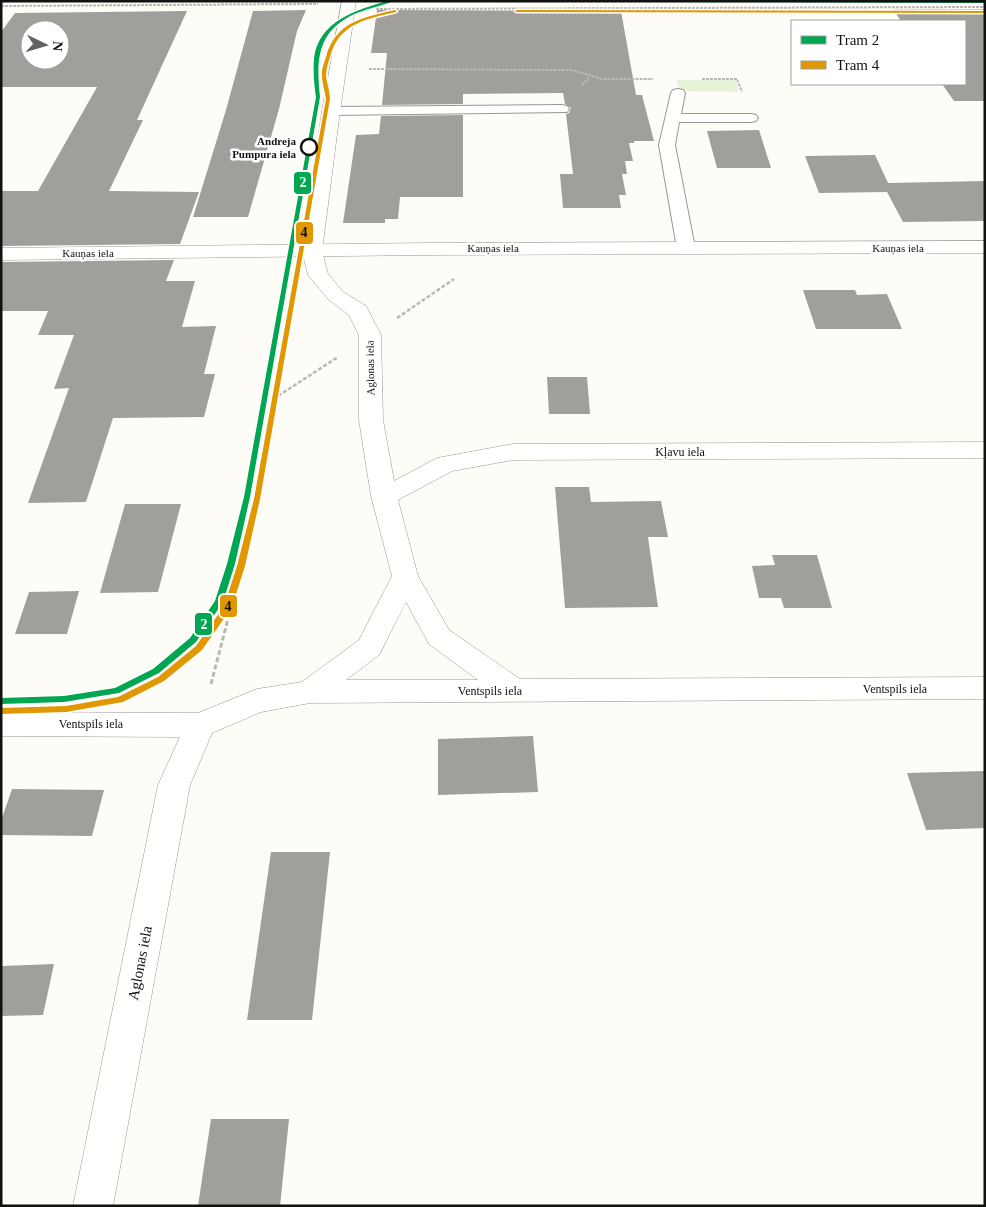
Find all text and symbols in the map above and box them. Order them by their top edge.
north arrow [20,20,70,70]
legend [791,20,966,85]
text: Tram 2 [836,32,879,48]
text: N [50,40,65,52]
text: Tram 4 [836,57,880,73]
place label: Andreja Pumpura iela [232,135,296,160]
marker: Andreja Pumpura iela [300,138,318,156]
line badge: 2 [293,171,312,195]
text: 2 [300,175,307,190]
line badge: 4 [295,221,314,245]
text: 4 [301,225,308,240]
street label: Kauņas iela [467,242,519,255]
street label: Kauņas iela [872,242,924,255]
street label: Kauņas iela [62,247,114,260]
street label: Aglonas iela [364,340,376,396]
street label: Kļavu iela [655,445,705,459]
line badge: 4 [219,594,238,618]
text: 4 [225,599,232,614]
line badge: 2 [194,612,213,636]
text: 2 [201,617,208,632]
street label: Ventspils iela [863,682,928,696]
street label: Ventspils iela [458,684,523,698]
street label: Ventspils iela [59,717,124,731]
street label: Aglonas iela [125,924,155,1002]

